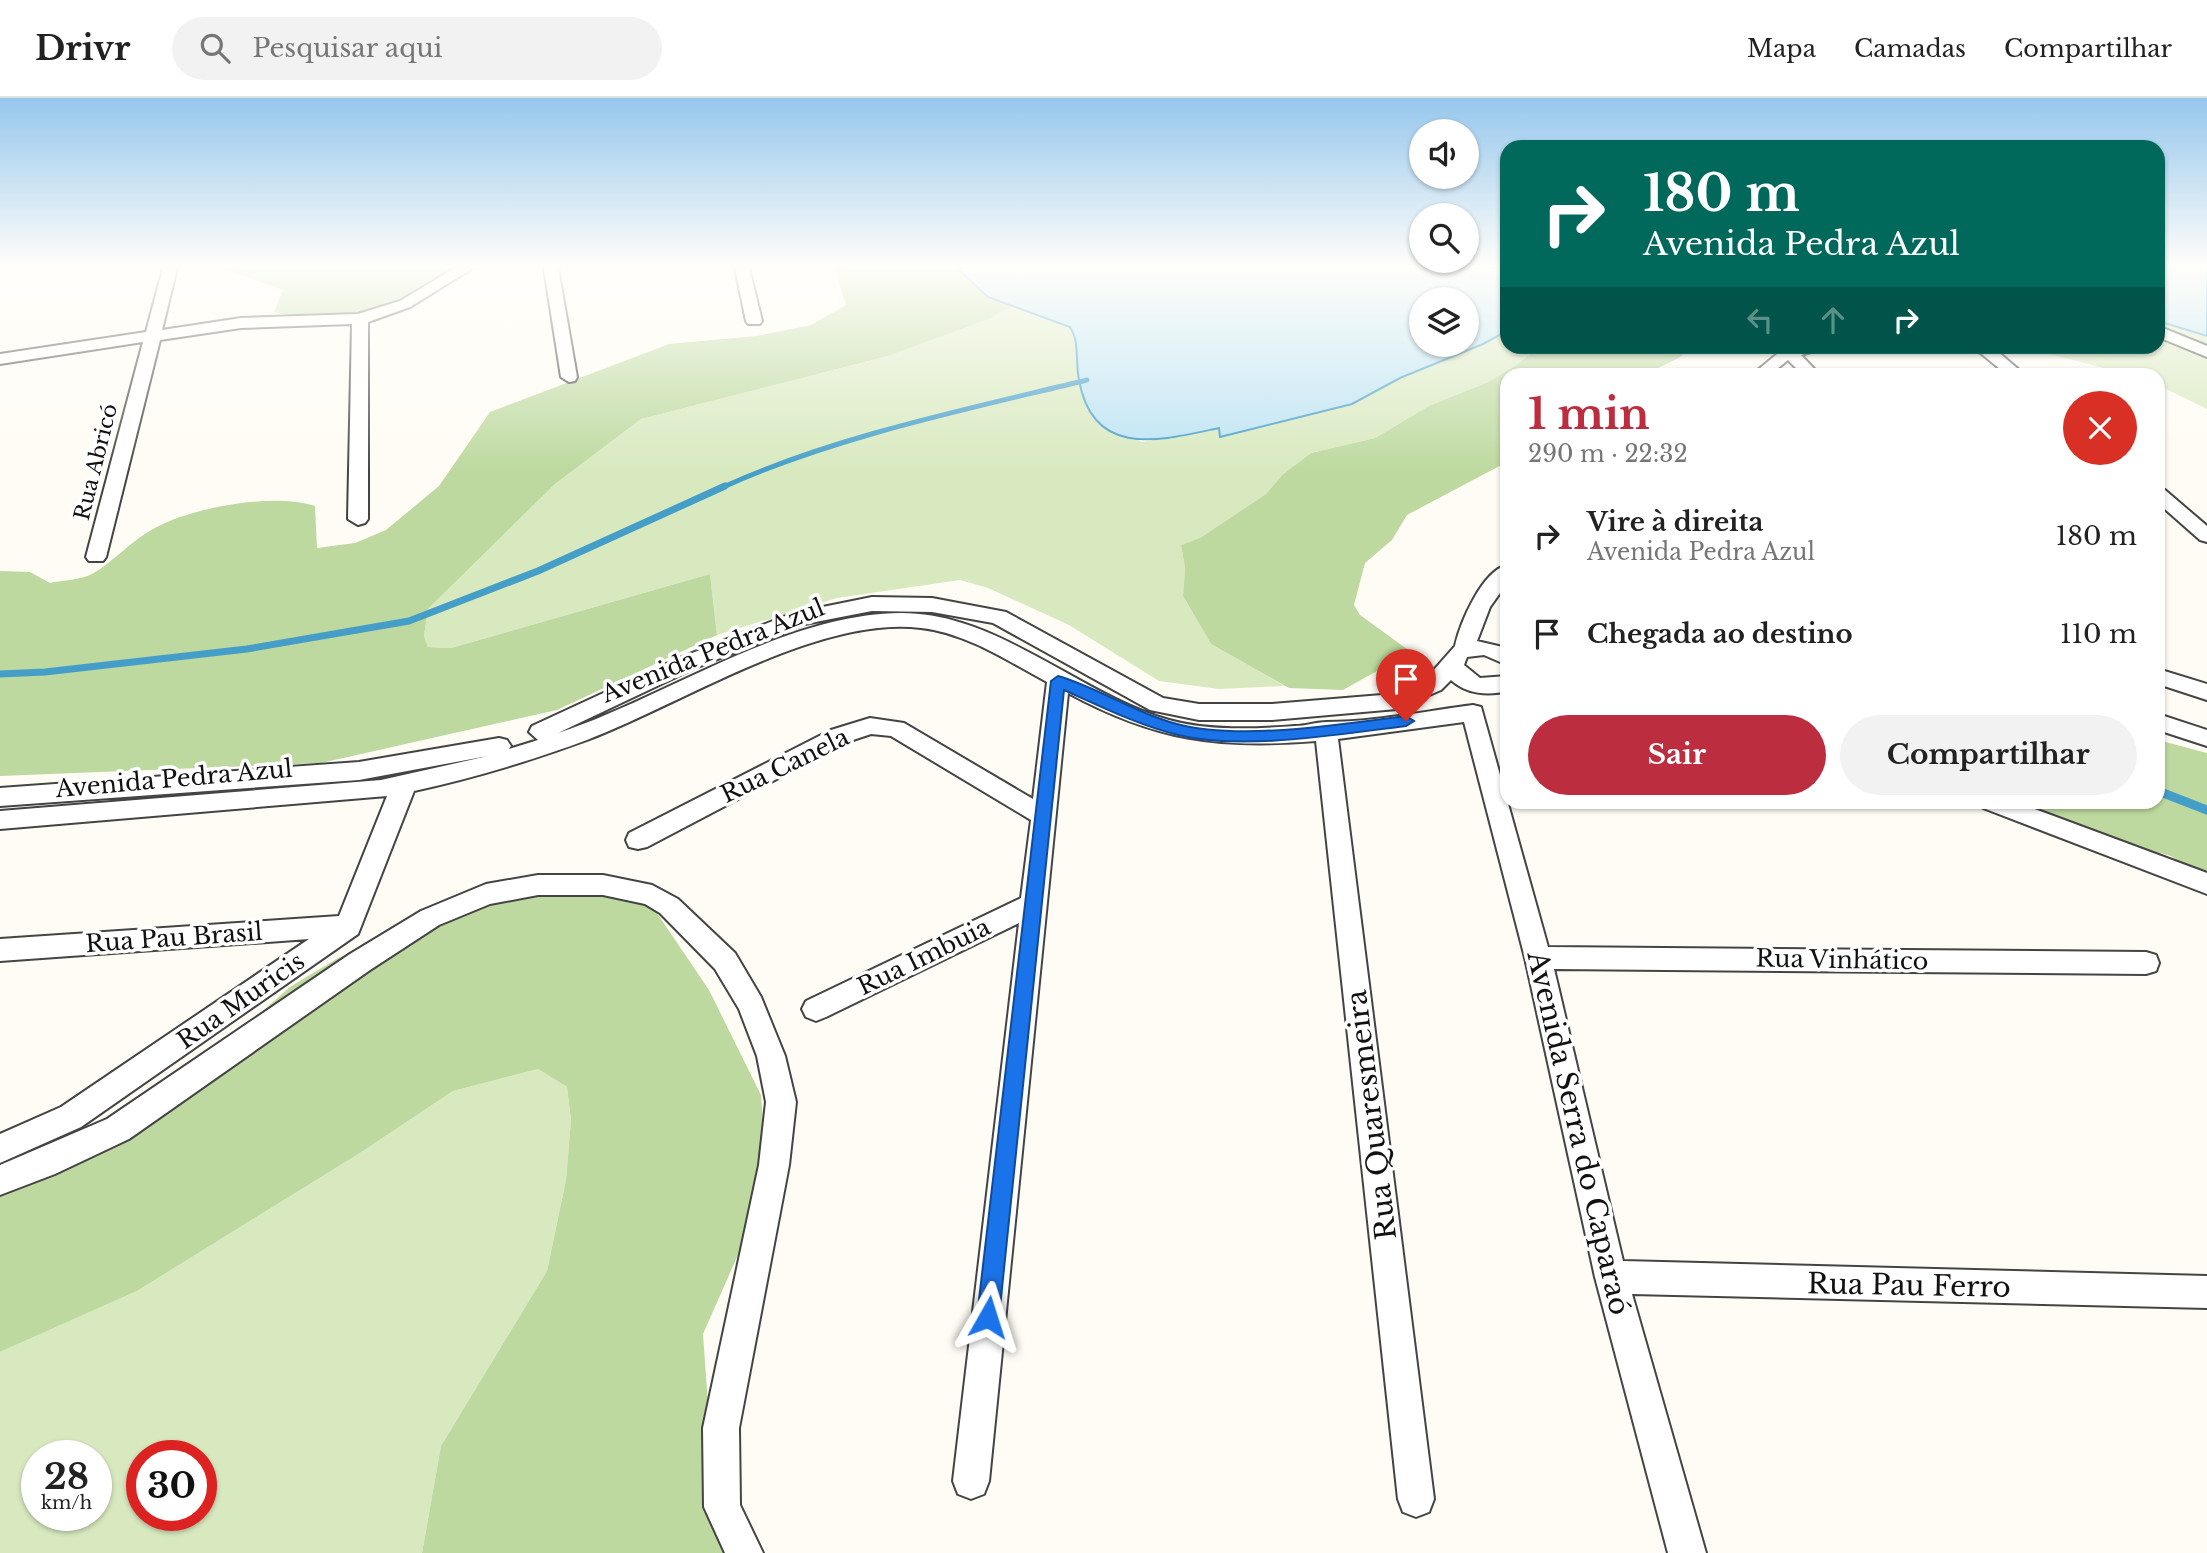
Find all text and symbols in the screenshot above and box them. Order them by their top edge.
search box [172,17,662,80]
text: Drivr [35,28,130,69]
icon: search [196,29,234,67]
text: Pesquisar aqui [252,32,443,64]
text: Mapa [1747,34,1816,63]
text: Camadas [1854,34,1966,63]
text: Compartilhar [2004,34,2172,63]
map controls [1409,119,1479,357]
button: sound [1409,119,1479,189]
text: 180 m [1643,163,1800,224]
icon: right [1528,168,1619,259]
button: search [1409,203,1479,273]
text: Avenida Pedra Azul [1643,224,1960,264]
button: layers [1409,287,1479,357]
icon: left [1741,301,1779,339]
icon: ahead [1814,301,1852,339]
icon: right [1887,301,1925,339]
text: 1 min [1528,388,1650,440]
button: close [2063,391,2137,465]
street label: Rua Abricó [69,401,123,523]
text: 290 m · 22:32 [1528,440,1688,468]
text: Vire à direita [1587,506,1763,538]
icon: right [1528,517,1566,555]
text: 180 m [2056,520,2137,552]
text: Avenida Pedra Azul [1587,538,1815,566]
street label: Avenida Pedra Azul [596,592,829,709]
icon: arrive [1528,615,1566,653]
text: Chegada ao destino [1587,618,1853,650]
text: 110 m [2060,618,2137,650]
pin [1376,649,1436,721]
icon: arrive [1387,660,1425,698]
button: Sair [1528,715,1826,795]
button: Compartilhar [1840,715,2137,795]
street label: Rua Canela [716,722,854,809]
street label: Avenida Pedra Azul [53,754,294,803]
street label: Rua Imbuia [853,912,995,1001]
street label: Rua Pau Brasil [84,917,264,958]
street label: Rua Vinhático [1755,943,1929,976]
street label: Rua Muricis [172,946,310,1055]
street label: Avenida Serra do Caparaó [1519,947,1637,1319]
street label: Rua Quaresmeira [1339,988,1404,1242]
street label: Rua Pau Ferro [1807,1266,2011,1305]
position arrow [951,1280,1025,1354]
speed limit sign: 30 [126,1440,217,1531]
text: 28 [44,1455,89,1498]
text: km/h [41,1492,92,1514]

